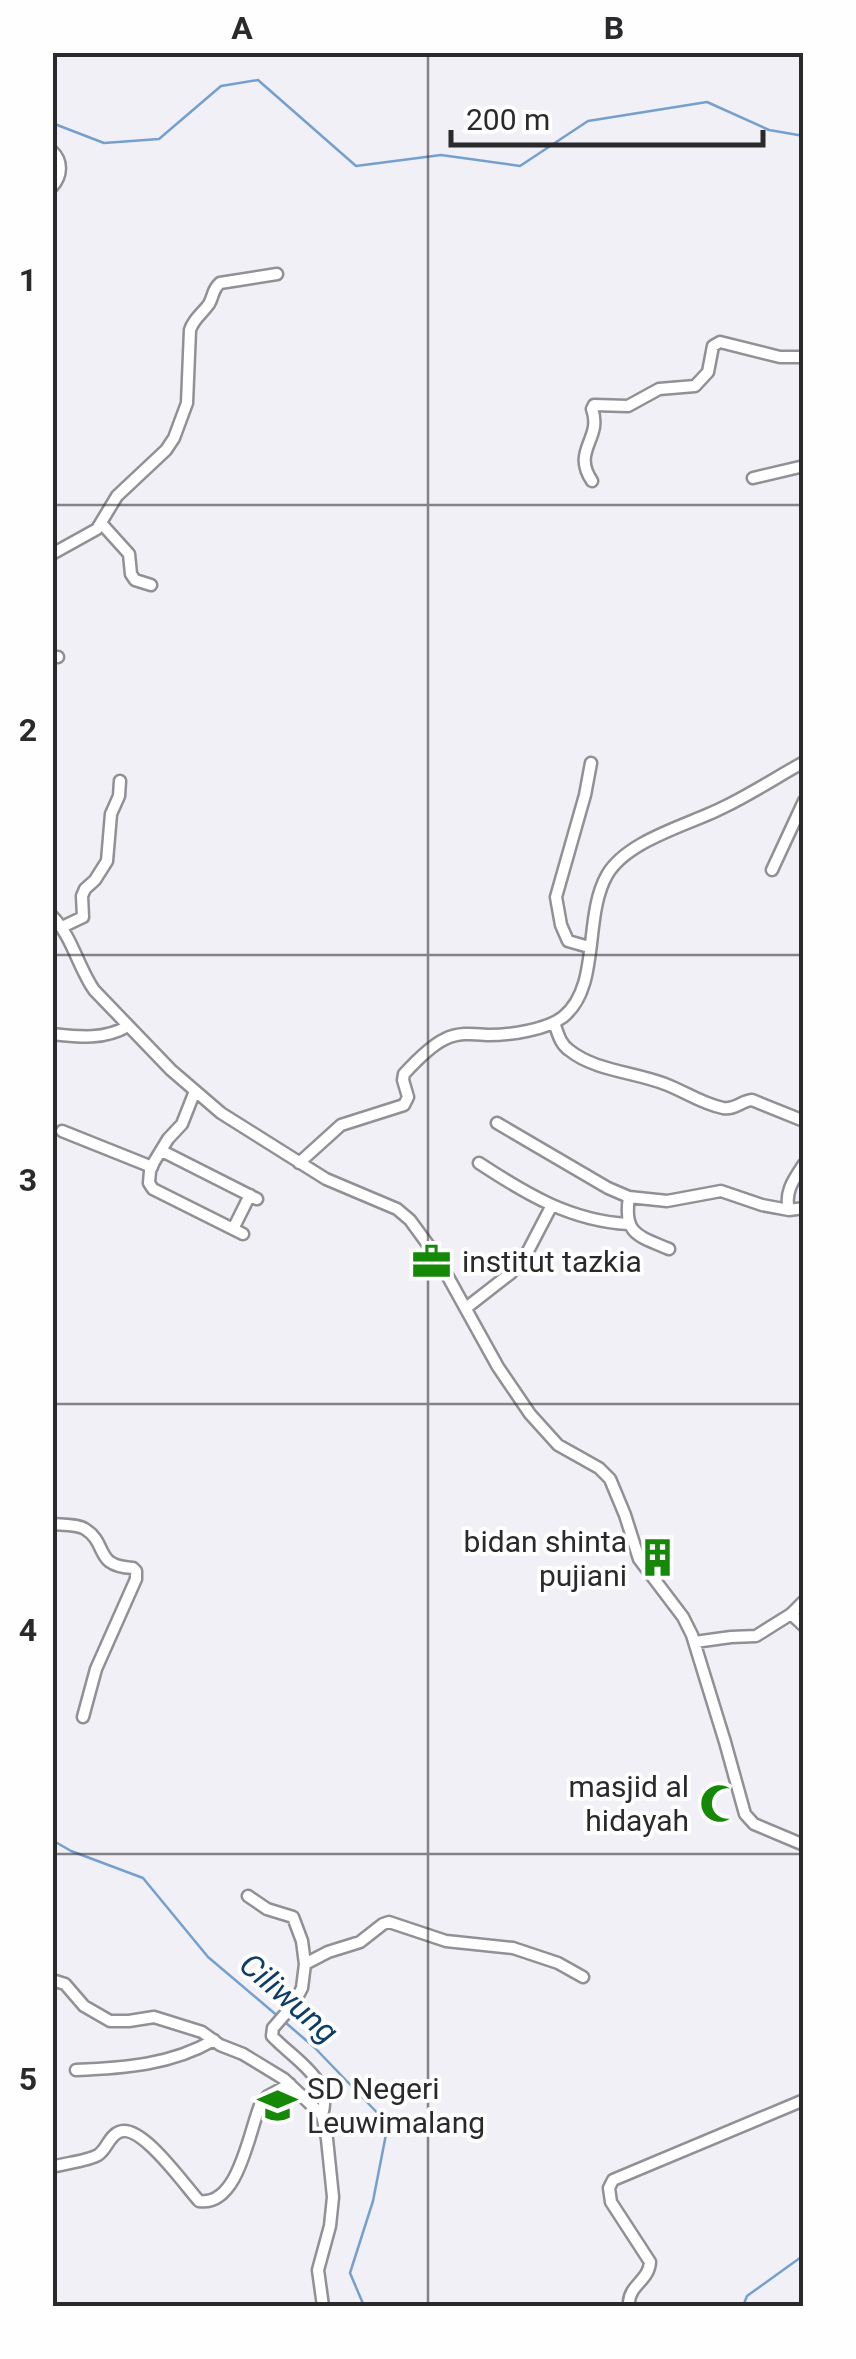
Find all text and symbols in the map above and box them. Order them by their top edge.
text: A [231,9,253,47]
text: B [604,9,624,47]
scale bar [451,85,764,147]
text: 200 m [466,102,550,137]
text: 1 [19,261,37,299]
text: 2 [19,711,37,749]
text: 3 [19,1161,37,1199]
office icon: institut tazkia [411,1240,453,1282]
place label: institut tazkia [462,1244,642,1279]
place label: bidan shinta pujiani [464,1524,627,1593]
building icon: bidan shinta pujiani [636,1537,678,1579]
text: 4 [19,1611,37,1649]
place label: masjid al hidayah [568,1769,689,1838]
mosque icon: masjid al hidayah [698,1782,740,1824]
water label: Ciliwung [232,1945,346,2051]
text: 5 [19,2060,37,2098]
place label: SD Negeri Leuwimalang [307,2071,485,2140]
school or university icon: SD Negeri Leuwimalang [256,2084,298,2126]

